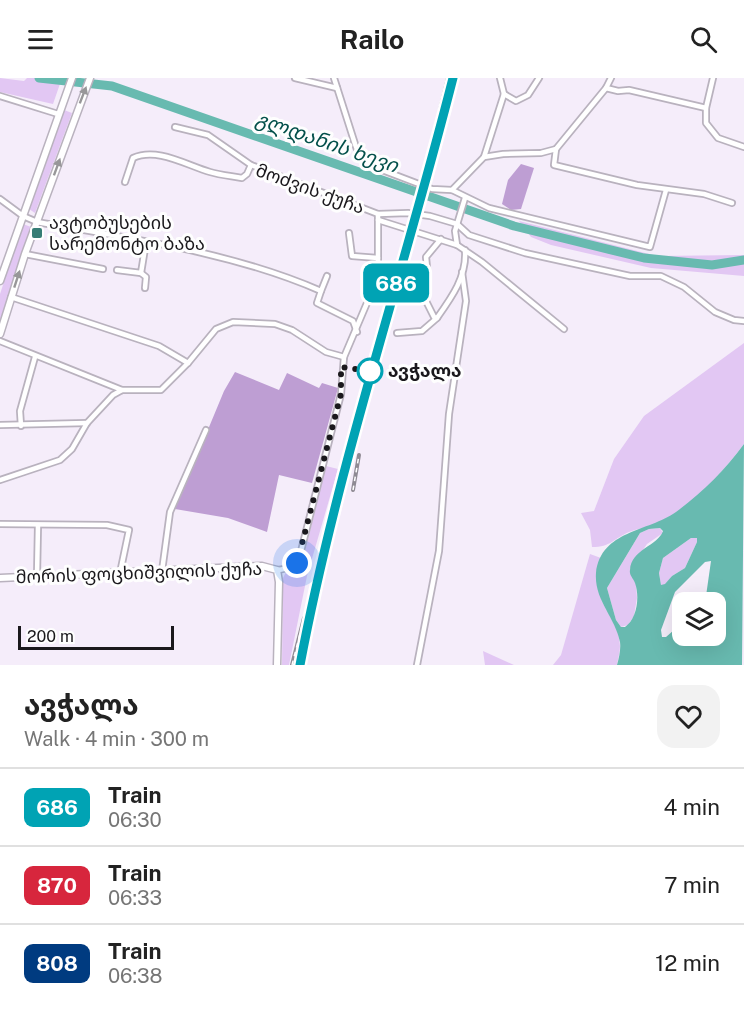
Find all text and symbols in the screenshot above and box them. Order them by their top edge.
icon: menu [24,23,57,56]
text: Railo [340,23,404,55]
icon: search [687,23,720,56]
one-way arrow [78,86,88,104]
water label: გლდანის ხევი [253,106,403,178]
one-way arrow [52,158,62,176]
street label: მოძვის ქუჩა [253,159,367,219]
place label: ავტობუსების სარემონტო ბაზა [49,212,205,255]
marker: ავტობუსების სარემონტო ბაზა [30,226,44,240]
line badge: 686 [362,264,430,302]
one-way arrow [13,270,22,288]
text: 686 [375,271,417,296]
marker: ავჭალა [357,358,383,384]
place label: ავჭალა [388,360,462,382]
your location [282,548,312,578]
street label: მორის ფოცხიშვილის ქუჩა [15,558,263,588]
map controls [672,592,726,646]
button: layers [672,592,726,646]
scale bar [18,623,174,650]
text: 200 m [27,627,74,646]
button: heart [657,685,720,748]
text: ავჭალა [24,688,139,721]
text: Walk · 4 min · 300 m [24,727,209,751]
text: Train [108,782,161,808]
text: 4 min [664,794,720,820]
text: 686 [36,795,78,820]
text: 06:30 [108,808,162,832]
text: Train [108,860,161,886]
text: 7 min [664,872,720,898]
text: 870 [37,873,77,898]
text: 06:33 [108,886,162,910]
text: Train [108,938,161,964]
text: 12 min [655,950,720,976]
text: 808 [36,951,78,976]
text: 06:38 [108,964,163,988]

